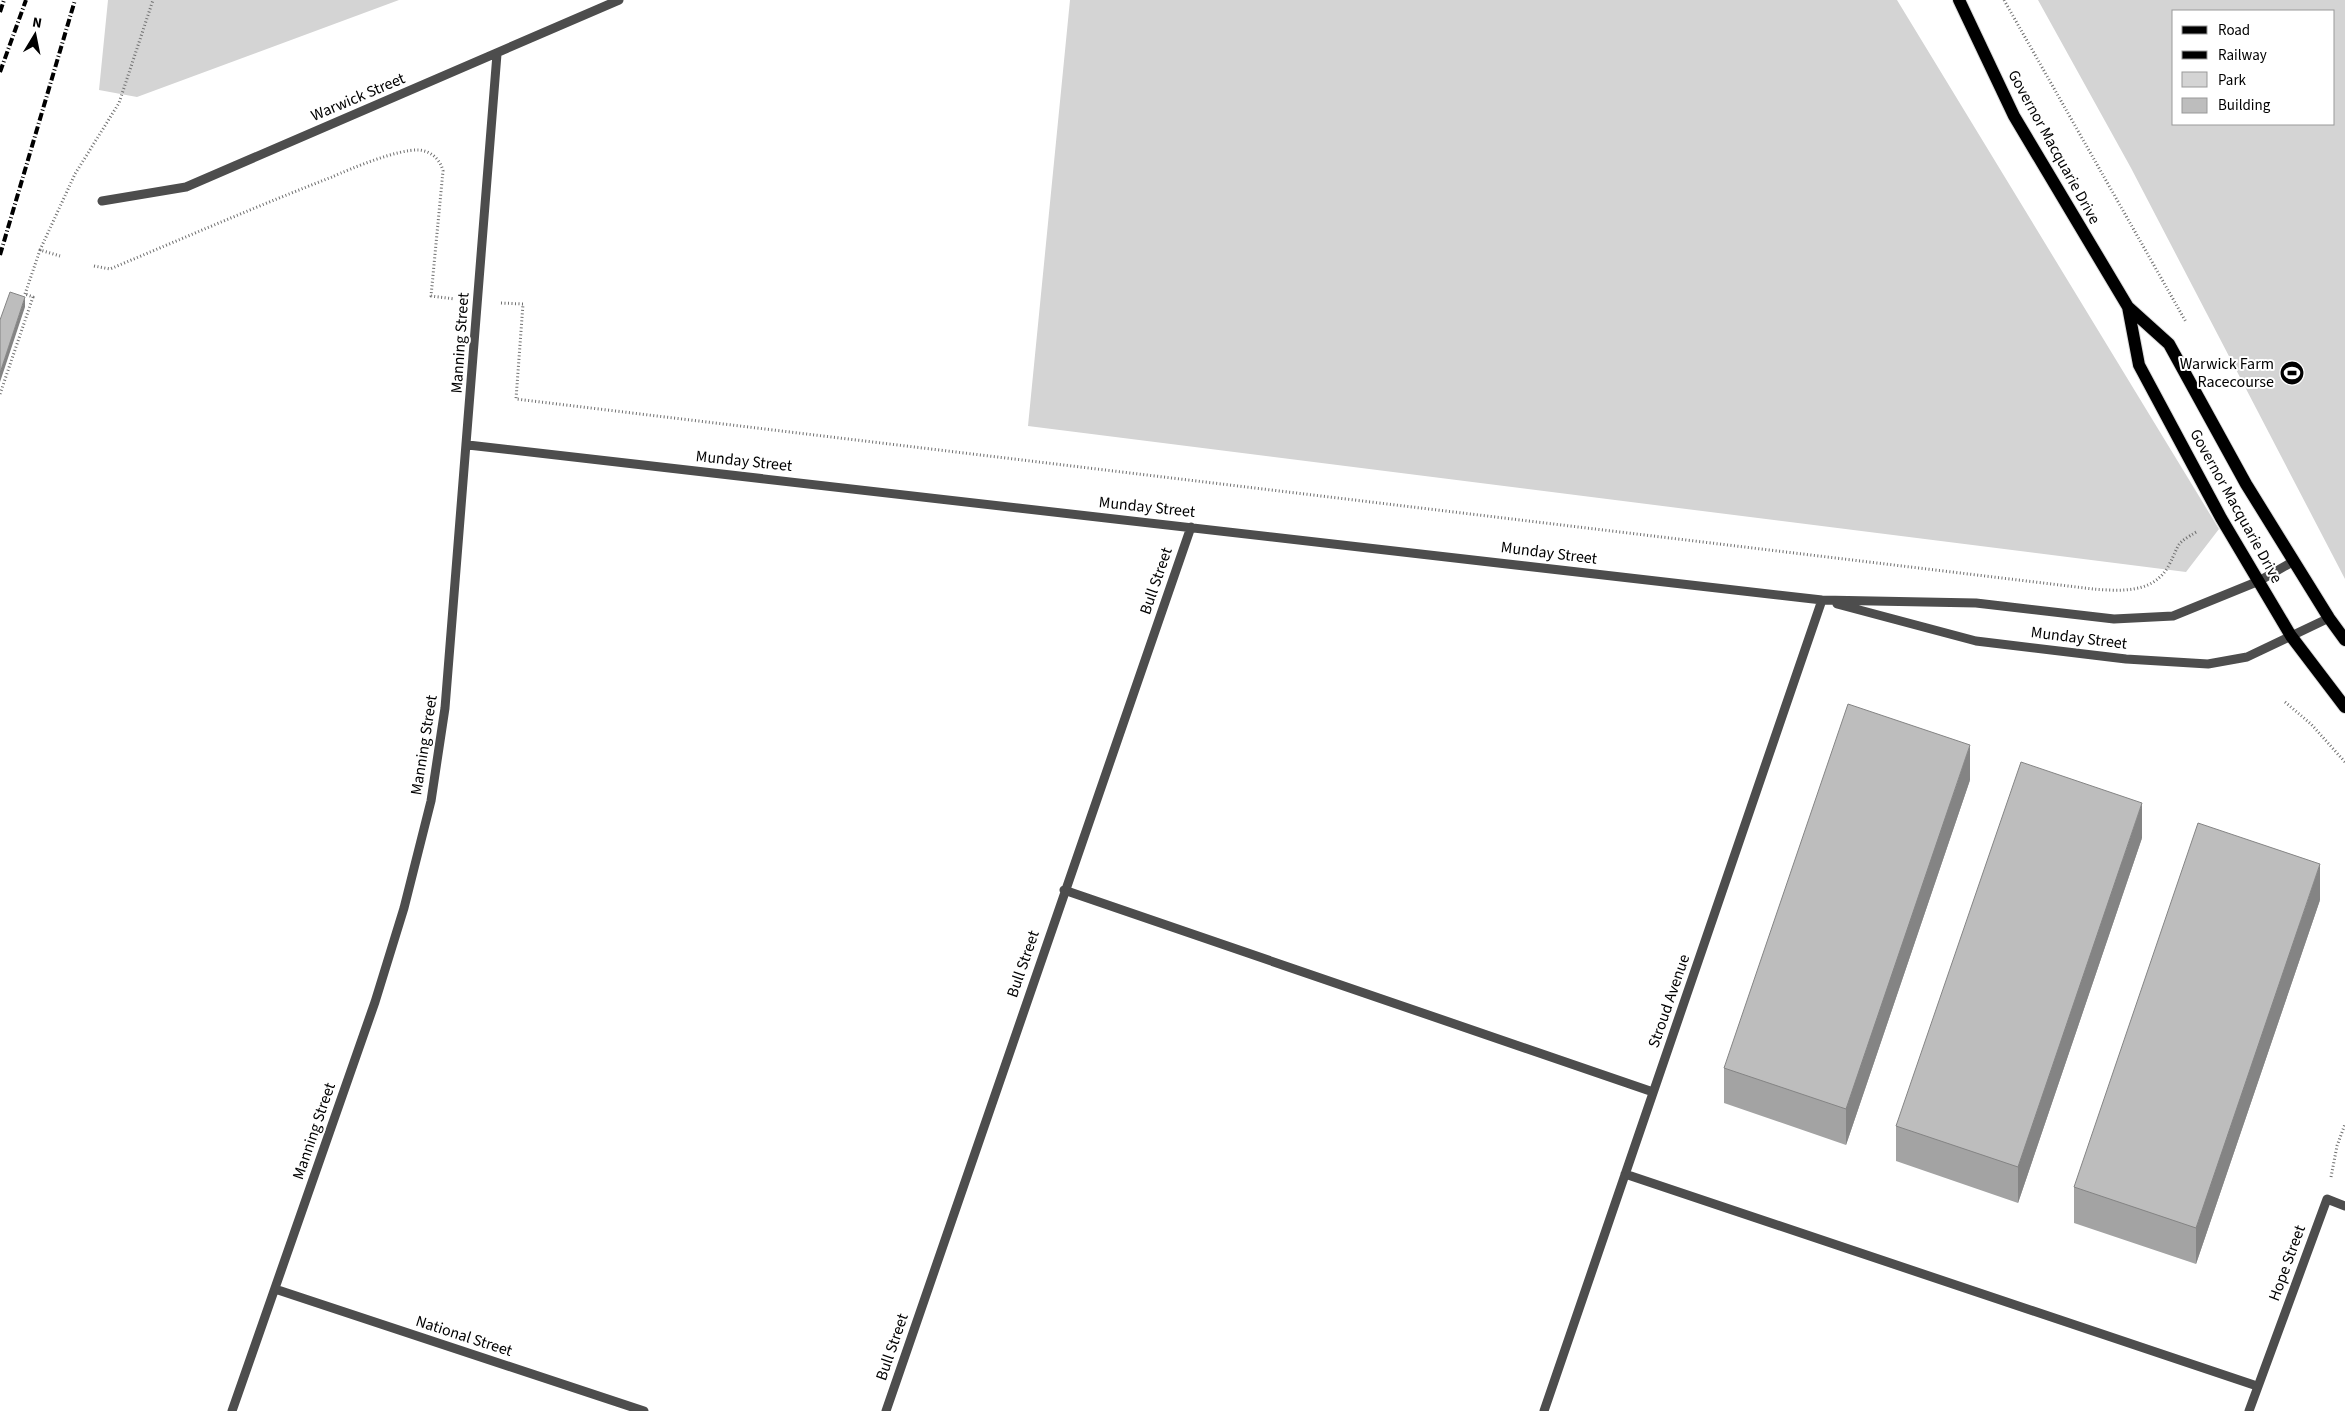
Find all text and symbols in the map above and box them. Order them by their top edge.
north arrow [10,10,60,60]
legend [2172,10,2335,125]
text: N [31,13,43,34]
text: Road [2218,20,2250,41]
text: Railway [2218,45,2267,66]
street label: Governor Macquarie Drive [2002,66,2106,228]
street label: Warwick Street [308,67,409,127]
text: Park [2218,70,2247,91]
text: Building [2218,95,2271,116]
street label: Manning Street [445,291,475,394]
place label: Warwick Farm Racecourse [2180,353,2274,393]
sports icon: Warwick Farm Racecourse [2279,360,2305,386]
street label: Governor Macquarie Drive [2184,425,2288,587]
street label: Munday Street [695,445,794,477]
street label: Munday Street [1098,491,1197,523]
street label: Munday Street [1500,536,1599,570]
street label: Bull Street [1134,544,1178,617]
street label: Munday Street [2030,621,2129,655]
street label: Manning Street [405,693,443,797]
street label: Bull Street [1001,927,1045,1000]
street label: Stroud Avenue [1643,951,1695,1051]
street label: Manning Street [287,1079,341,1182]
street label: Hope Street [2263,1221,2311,1304]
street label: National Street [413,1310,516,1362]
street label: Bull Street [870,1310,914,1383]

